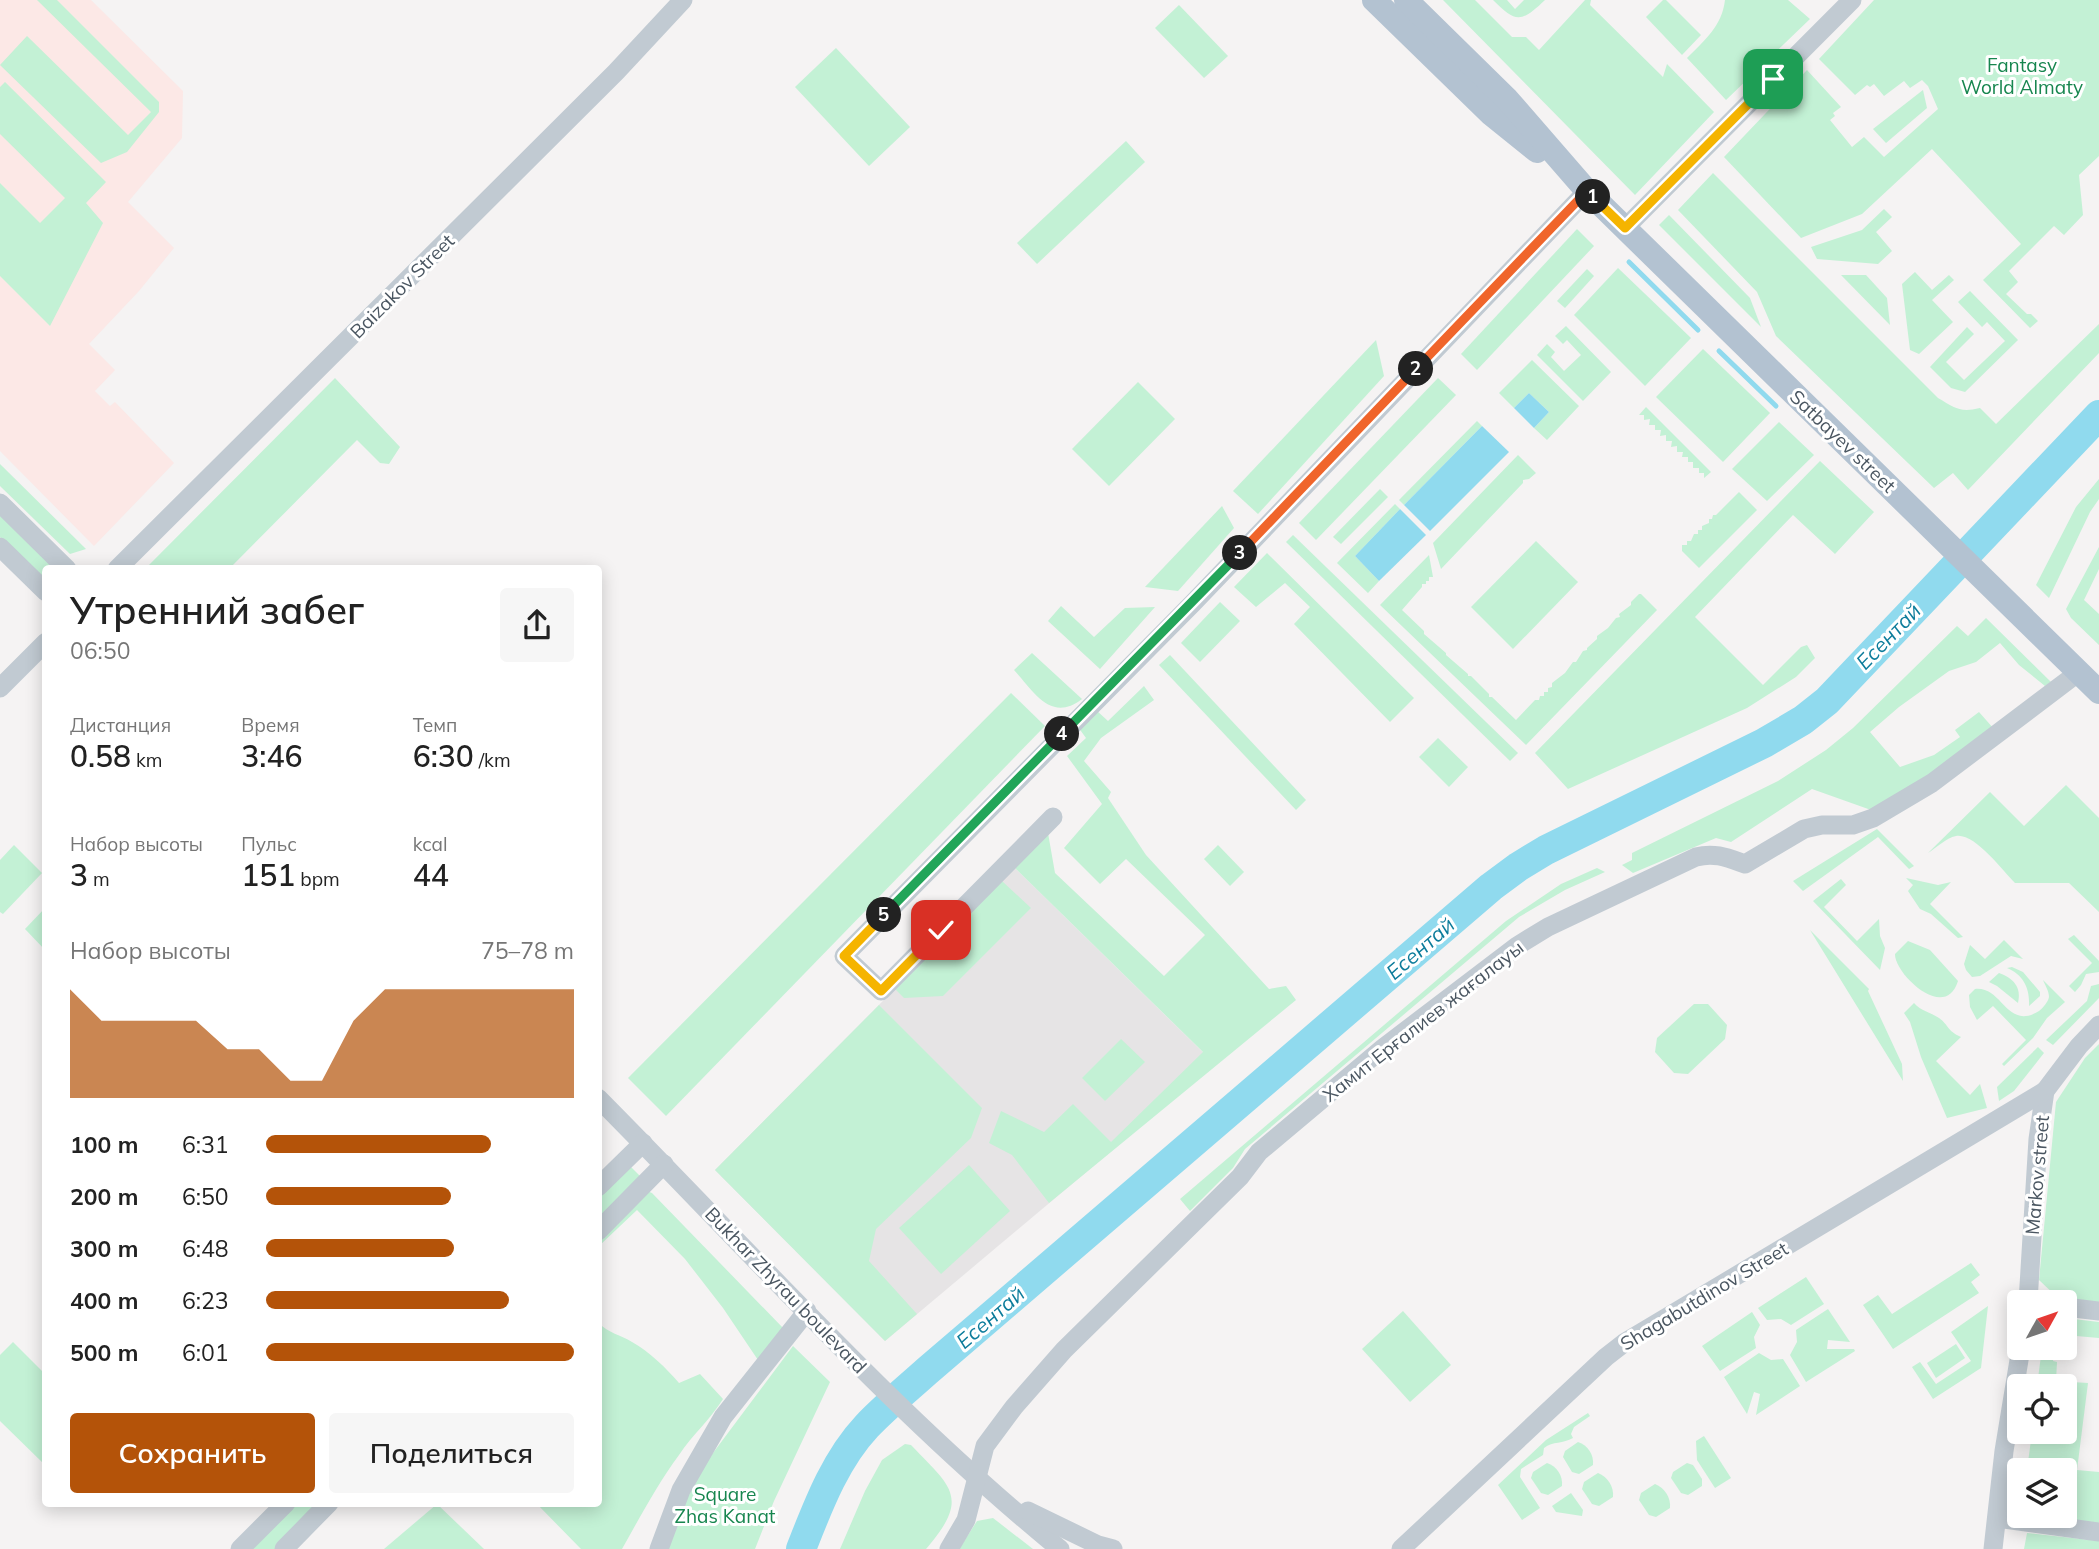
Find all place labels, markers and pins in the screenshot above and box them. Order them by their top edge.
pin [1743,49,1803,109]
pin: 1 [1576,180,1610,214]
pin: 2 [1398,352,1434,386]
pin: 3 [1222,536,1258,570]
pin: 4 [1044,716,1080,752]
pin: 5 [866,898,902,932]
pin [911,900,971,960]

